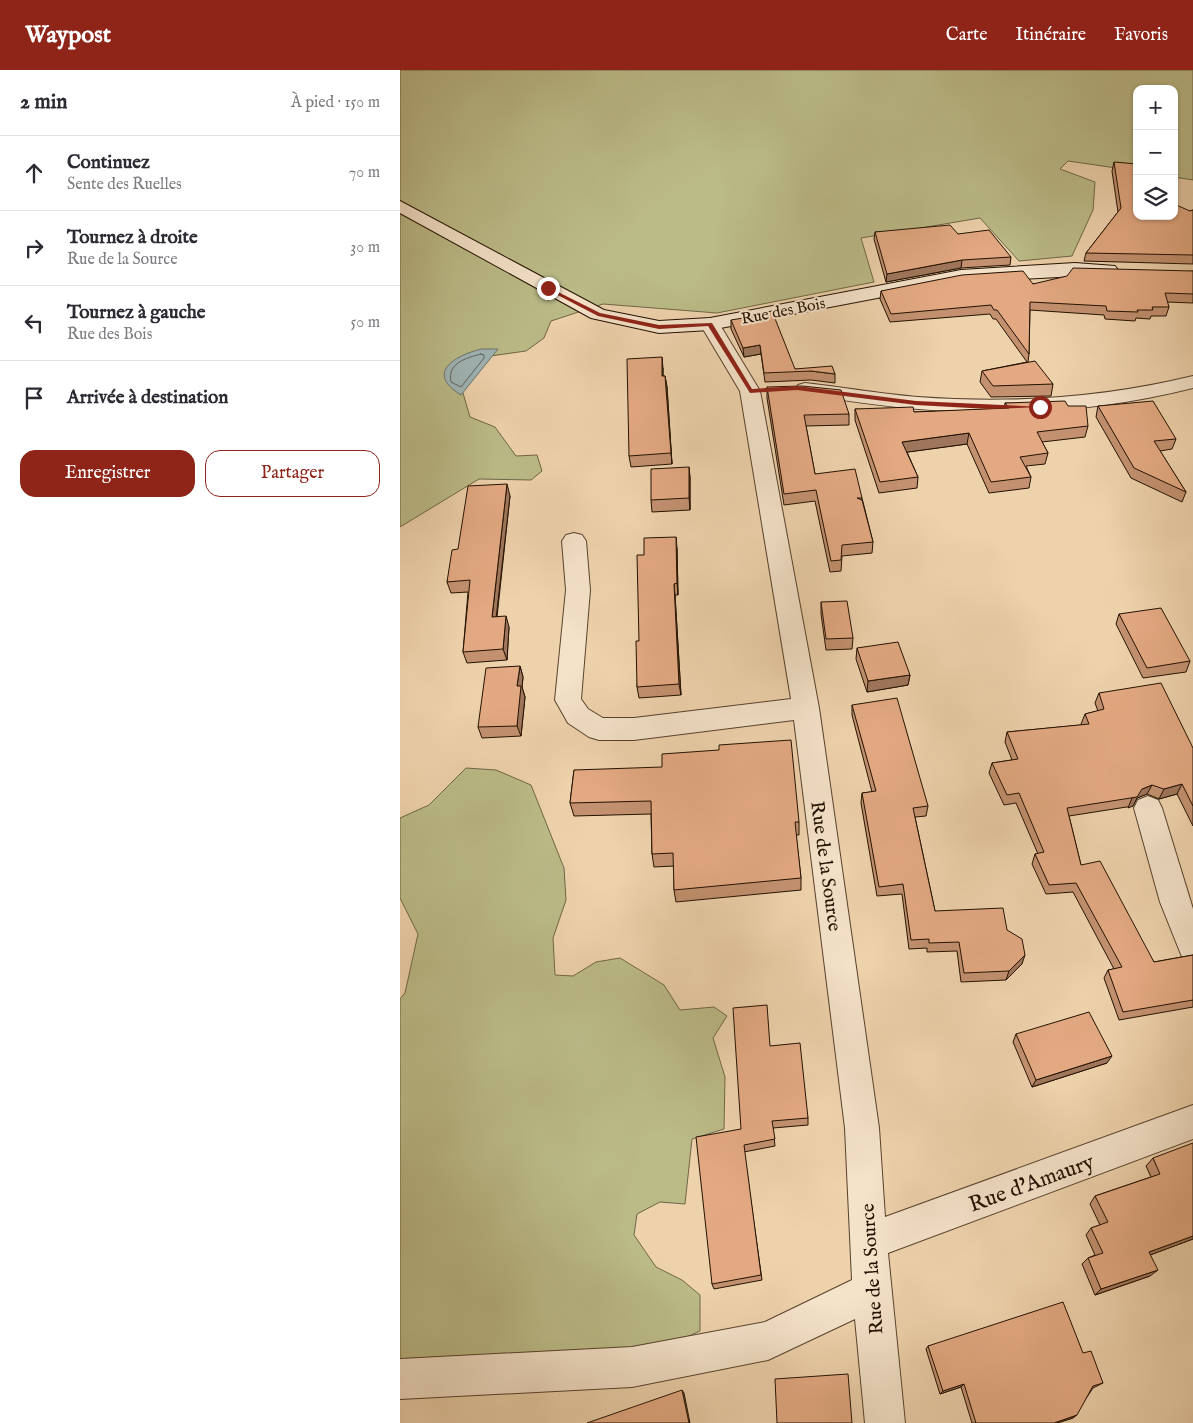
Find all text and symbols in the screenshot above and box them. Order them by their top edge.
text: Waypost [25,20,111,51]
text: Carte [946,24,988,47]
text: Itinéraire [1016,24,1086,47]
text: Favoris [1114,24,1168,47]
map controls [1133,85,1178,220]
button: + [1133,85,1178,130]
text: 2 min [20,89,67,116]
text: À pied · 150 m [291,93,380,113]
button: − [1133,130,1178,175]
text: Continuez [67,151,150,175]
icon: ahead [20,159,48,187]
text: 70 m [349,163,380,183]
text: Sente des Ruelles [67,175,182,195]
button: layers [1133,175,1178,220]
text: Tournez à droite [67,226,198,250]
icon: right [20,234,48,262]
text: 30 m [350,238,380,258]
text: Rue de la Source [67,250,178,270]
route end [537,277,560,300]
street label: Rue des Bois [740,294,828,330]
text: Tournez à gauche [67,301,206,325]
icon: left [20,309,48,337]
text: 50 m [351,313,380,333]
text: Rue des Bois [67,325,152,345]
icon: arrive [20,384,48,412]
text: Arrivée à destination [67,386,228,410]
route start [1029,396,1052,419]
button: Enregistrer [20,450,195,497]
button: Partager [205,450,380,497]
street label: Rue de la Source [804,800,846,933]
street label: Rue d'Amaury [965,1148,1098,1220]
street label: Rue de la Source [856,1202,890,1335]

